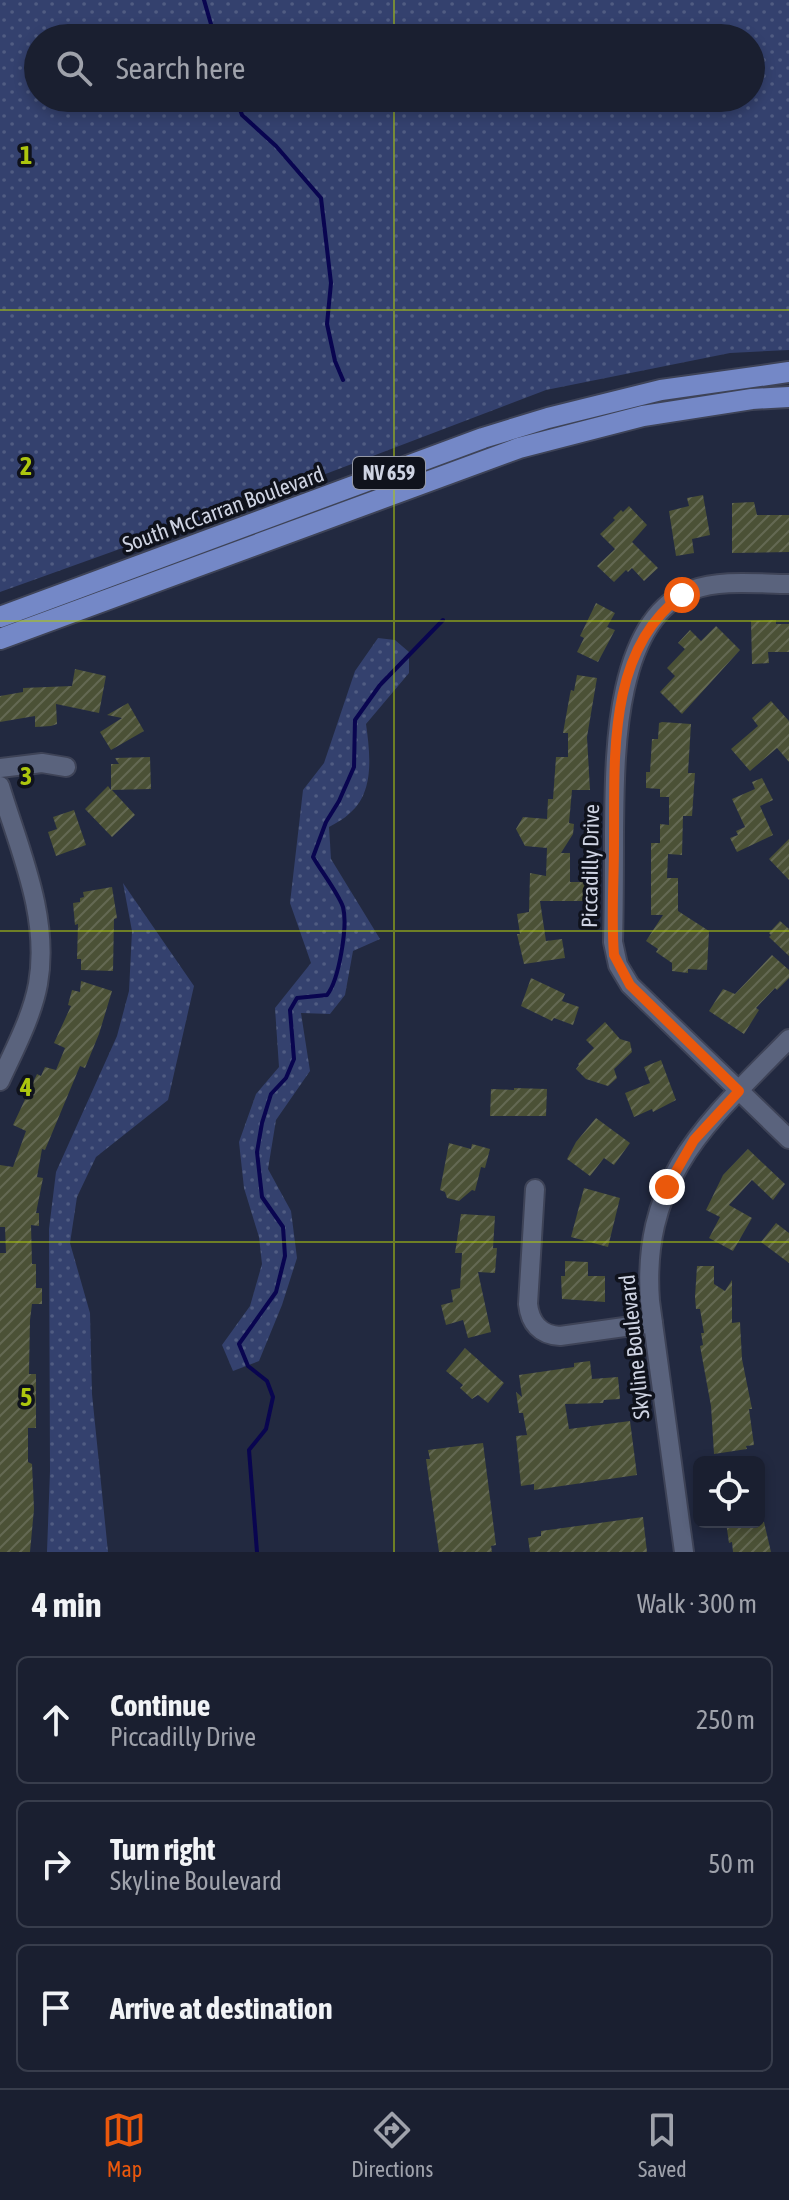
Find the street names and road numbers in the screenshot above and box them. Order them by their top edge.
road number: NV 659 [353,457,425,489]
street label: South McCarran Boulevard [119,460,327,558]
street label: Piccadilly Drive [576,804,604,928]
street label: Skyline Boulevard [613,1273,655,1421]

